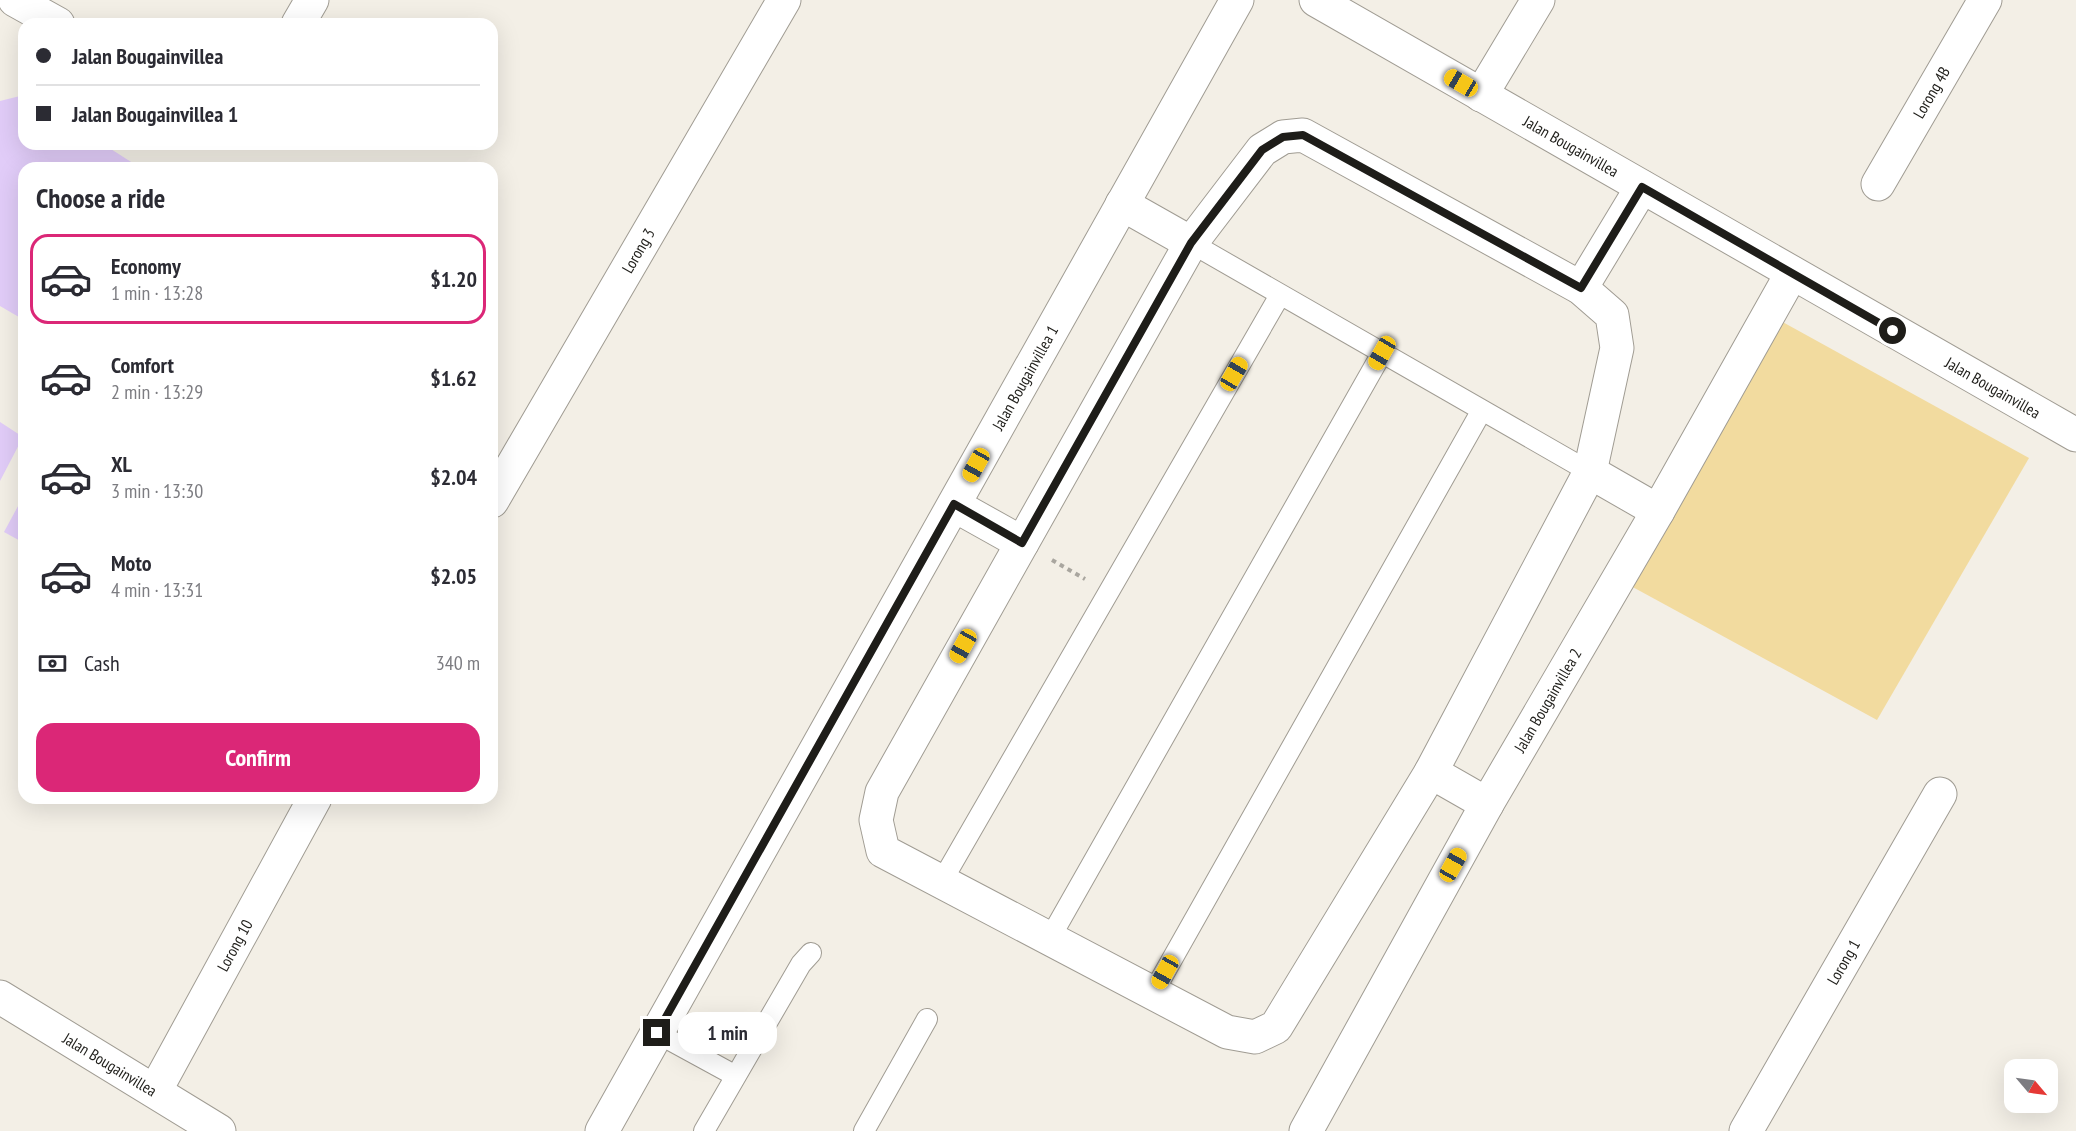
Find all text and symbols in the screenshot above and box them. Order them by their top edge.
text: Jalan Bougainvillea [72,42,223,70]
street label: Lorong 4B [1908,63,1954,122]
car [1441,66,1481,100]
text: Jalan Bougainvillea 1 [72,100,238,128]
street label: Jalan Bougainvillea [1519,110,1622,181]
text: Choose a ride [36,181,165,215]
street label: Lorong 3 [617,224,659,277]
icon: car [39,252,93,306]
text: Economy [111,252,181,280]
text: $1.20 [430,265,477,293]
text: 1 min · 13:28 [111,280,203,306]
route start [1879,317,1906,344]
street label: Jalan Bougainvillea 1 [987,322,1062,434]
car [1365,333,1399,373]
icon: car [39,351,93,405]
text: Comfort [111,351,174,379]
street label: Jalan Bougainvillea [1941,352,2044,423]
car [1217,354,1251,394]
text: $1.62 [430,364,477,392]
text: 2 min · 13:29 [111,379,203,405]
car [959,445,993,485]
icon: car [39,450,93,504]
text: XL [111,450,132,478]
text: $2.04 [430,463,477,491]
text: 3 min · 13:30 [111,478,203,504]
icon: car [39,549,93,603]
text: Moto [111,549,152,577]
text: $2.05 [430,562,477,590]
text: 4 min · 13:31 [111,577,203,603]
car [946,626,980,666]
street label: Jalan Bougainvillea 2 [1509,645,1586,757]
icon: cash [36,647,69,680]
text: Cash [84,649,120,677]
text: 340 m [436,650,480,676]
button: Confirm [36,723,480,792]
car [1436,845,1470,885]
street label: Lorong 10 [212,916,257,975]
street label: Lorong 1 [1822,936,1864,988]
car [1148,952,1182,992]
callout: 1 min [678,1012,777,1054]
route end [643,1019,670,1046]
text: 1 min [707,1020,748,1046]
street label: Jalan Bougainvillea [59,1028,161,1101]
north arrow [2004,1059,2058,1113]
map controls [2004,1059,2058,1113]

